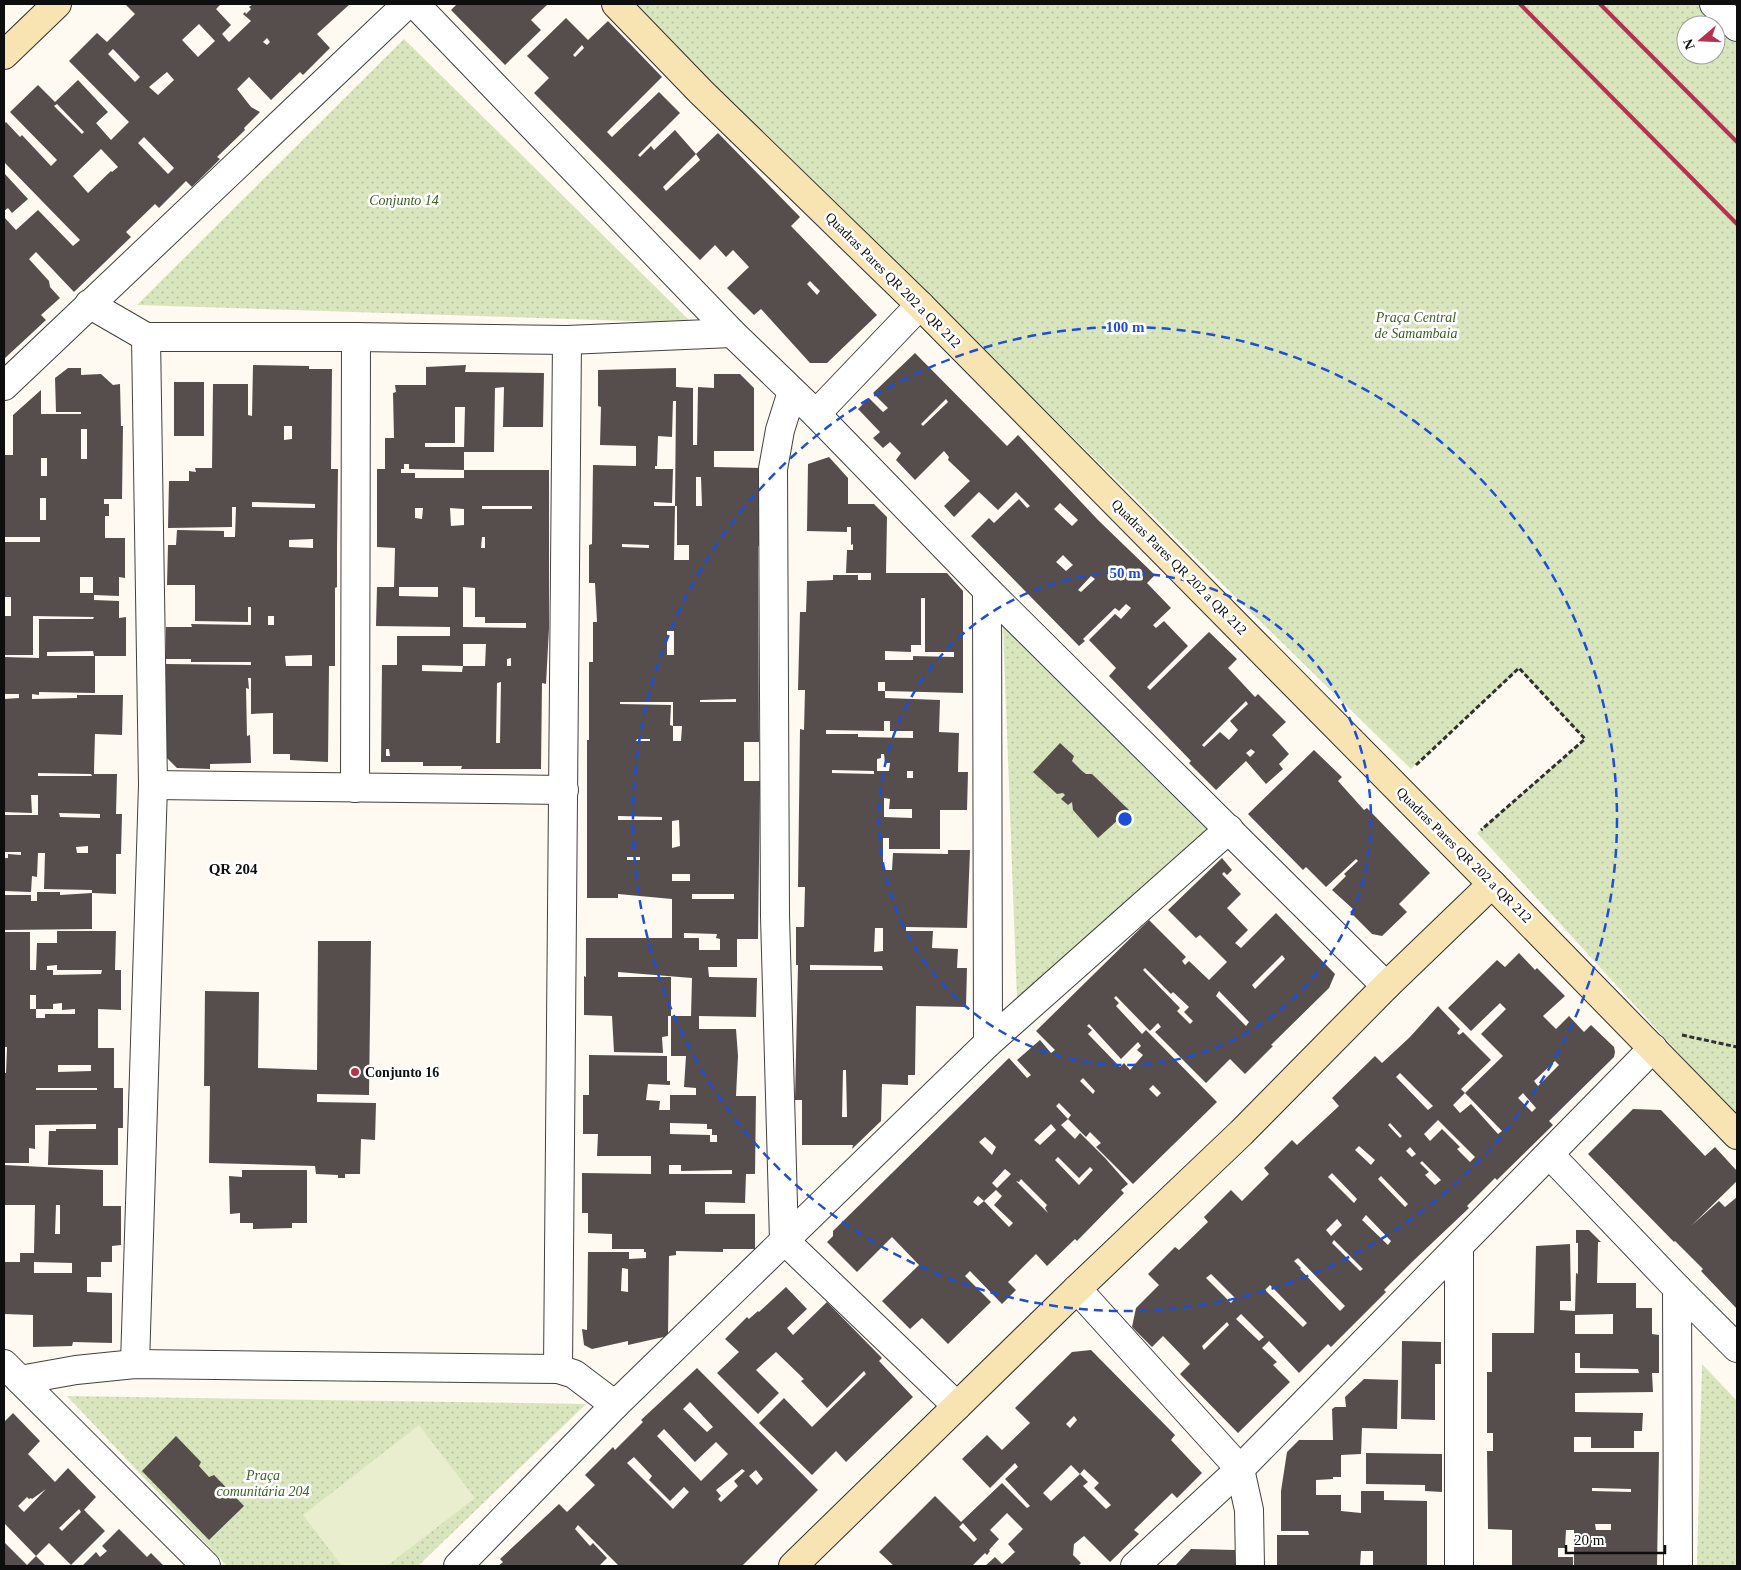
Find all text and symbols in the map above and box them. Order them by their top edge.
north arrow [1676,15,1726,65]
text: N [1680,37,1698,51]
park label: Conjunto 14 [369,193,439,208]
street label: Quadras Pares QR 202 a QR 212 [822,209,964,351]
park label: Praça Central de Samambaia [1375,310,1457,341]
text: 100 m [1106,319,1145,335]
street label: Quadras Pares QR 202 a QR 212 [1108,496,1250,638]
text: 50 m [1109,565,1141,581]
street label: Quadras Pares QR 202 a QR 212 [1393,784,1535,926]
centre of rings [1116,810,1134,828]
district label: QR 204 [209,861,258,877]
place label: Conjunto 16 [365,1065,439,1080]
marker: Conjunto 16 [349,1066,361,1078]
park label: Praça comunitária 204 [217,1468,309,1499]
scale bar [1566,1522,1665,1554]
text: 20 m [1574,1532,1605,1548]

